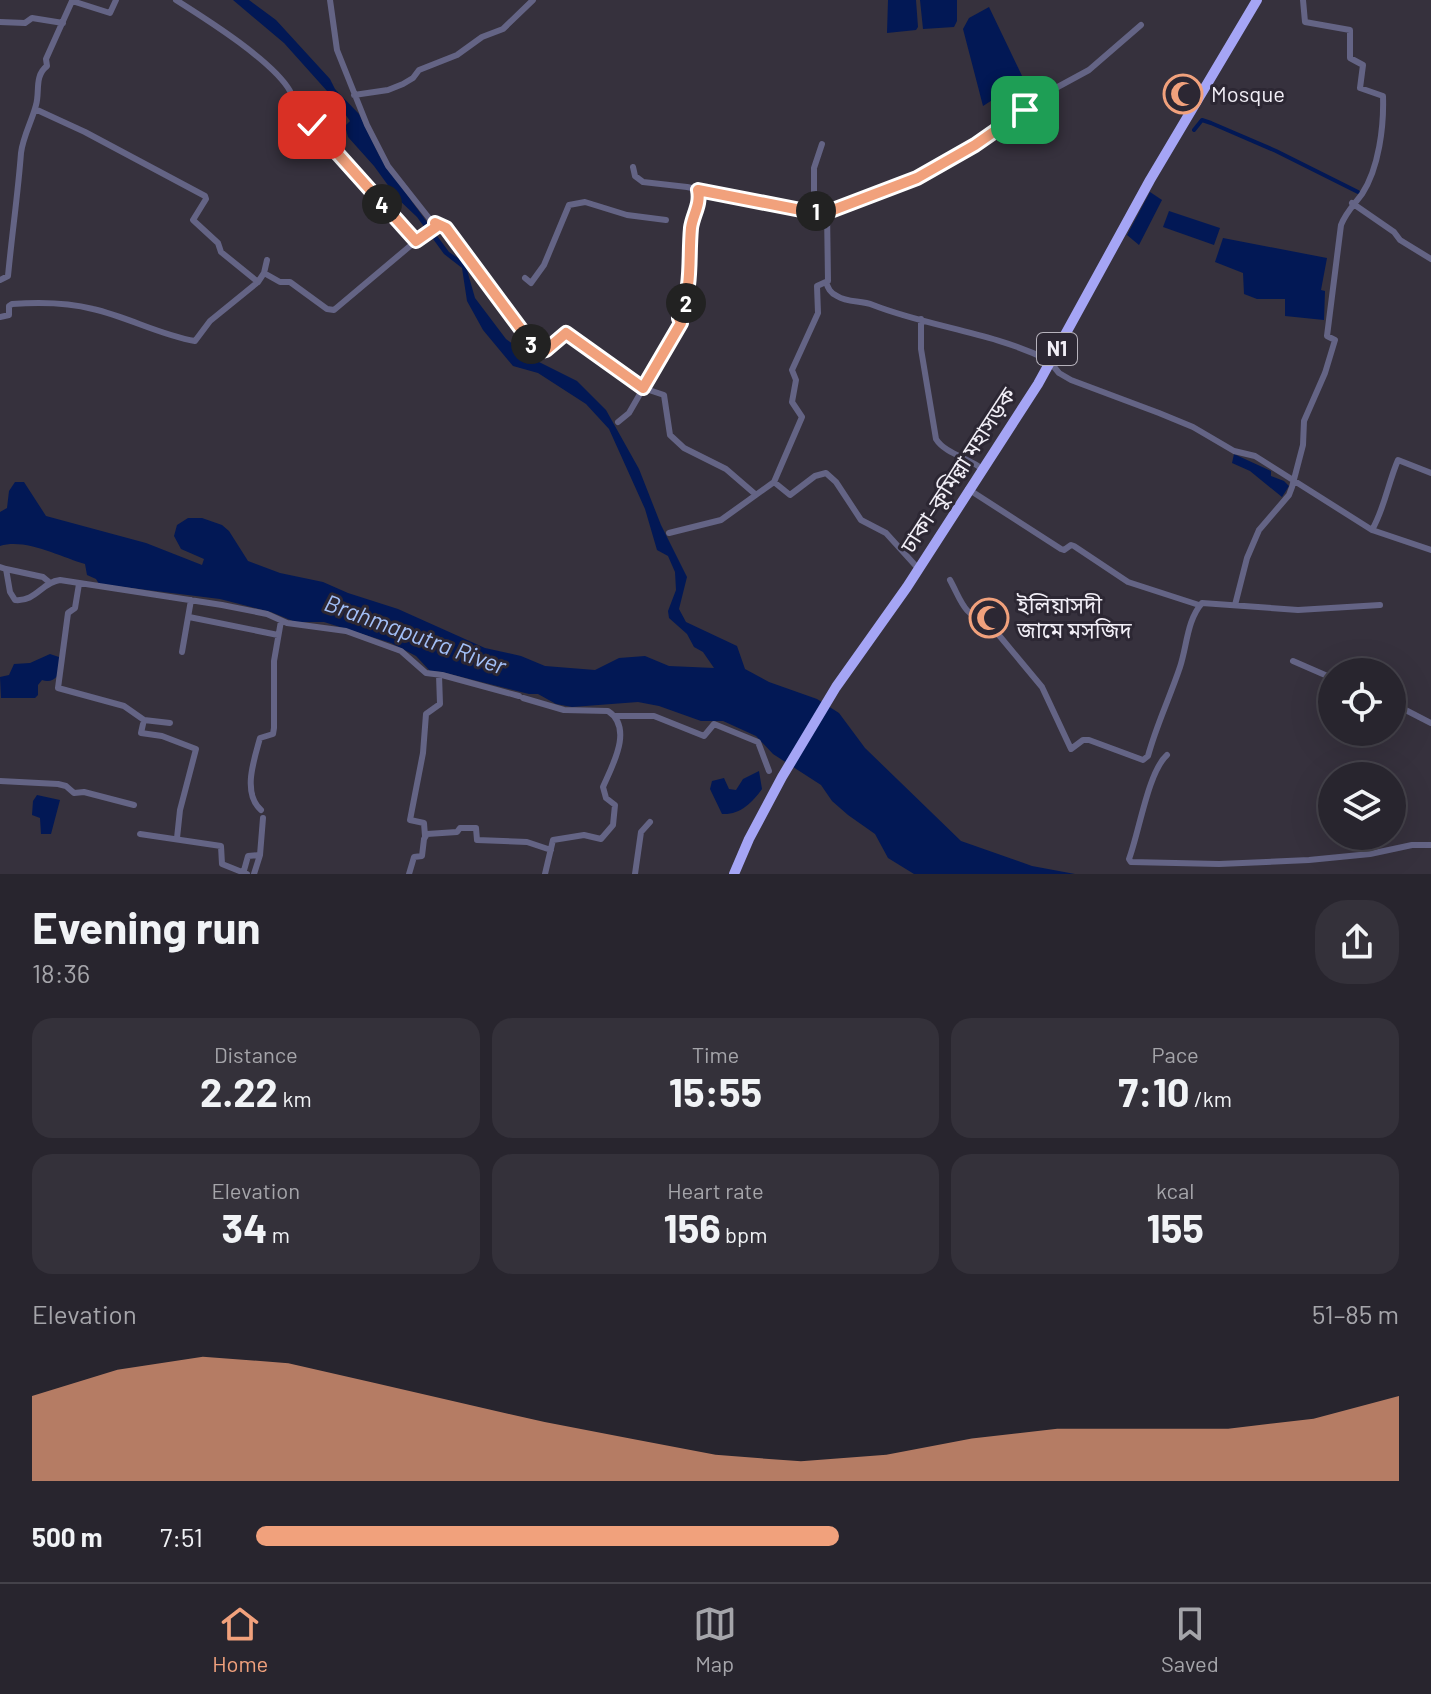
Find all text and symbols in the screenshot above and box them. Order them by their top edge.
mosque icon: Mosque [1162,73,1204,115]
pin [991,76,1059,144]
place label: Mosque [1211,80,1285,106]
icon: arrive [1003,88,1047,132]
pin [278,91,346,159]
icon: check [290,103,334,147]
pin: 4 [362,184,402,224]
text: 4 [375,191,389,217]
pin: 1 [796,191,836,231]
text: 1 [812,198,820,224]
pin: 2 [666,283,706,323]
text: 2 [680,290,692,316]
pin: 3 [511,324,551,364]
text: 3 [525,331,537,357]
road number: N1 [1037,333,1077,365]
street label: ঢাকা–কুমিল্লা মহাসড়ক [894,382,1022,559]
water label: Brahmaputra River [321,587,512,680]
place label: ইলিয়াসদী জামে মসজিদ [1016,591,1133,642]
mosque icon: ইলিয়াসদী জামে মসজিদ [968,597,1010,639]
map controls [1318,658,1406,850]
button: locate [1318,658,1406,746]
button: layers [1318,762,1406,850]
text: Evening run [32,900,261,953]
button: share [1315,900,1399,984]
text: 18:36 [32,957,90,988]
text: Distance [214,1041,298,1067]
text: Time [692,1041,739,1067]
text: Pace [1152,1041,1199,1067]
text: 2.22 [200,1067,278,1115]
text: 15:55 [669,1067,762,1115]
text: 7:10 [1118,1067,1190,1115]
text: km [278,1085,312,1111]
text: /km [1190,1085,1232,1111]
text: Elevation [212,1177,300,1203]
text: Heart rate [667,1177,764,1203]
text: kcal [1156,1177,1194,1203]
text: 34 [222,1203,267,1251]
text: 156 [664,1203,721,1251]
text: 155 [1147,1203,1204,1251]
text: m [267,1221,290,1247]
text: bpm [721,1221,767,1247]
text: Elevation [32,1298,137,1329]
text: 51–85 m [1312,1298,1399,1329]
text: 500 m [32,1521,103,1552]
text: 7:51 [160,1521,203,1552]
tab: Home [212,1602,268,1676]
tab: Map [693,1602,737,1676]
tab: Saved [1161,1602,1219,1676]

